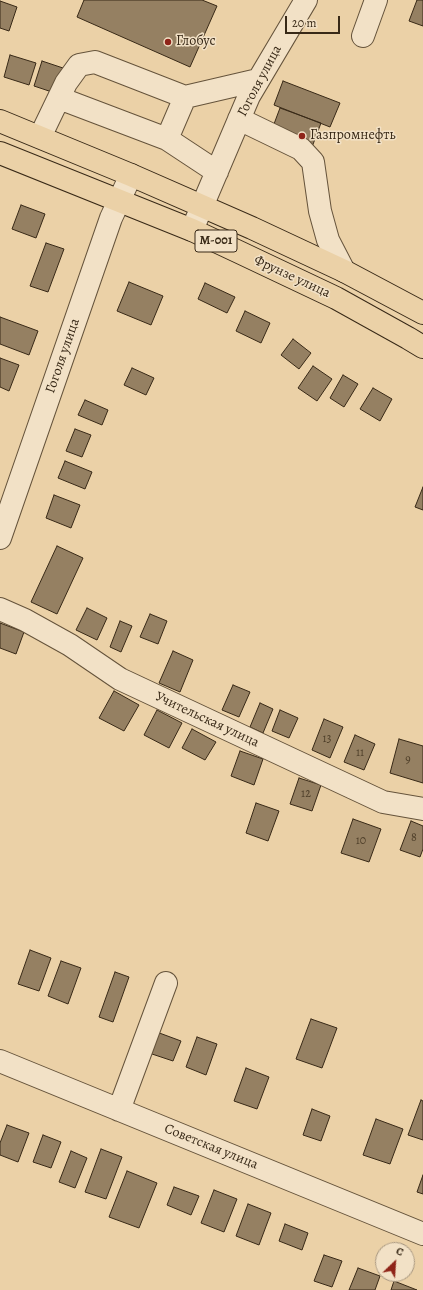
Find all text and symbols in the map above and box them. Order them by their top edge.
scale bar [287,8,342,34]
text: 20 m [292,15,316,31]
place label: Глобус [176,34,216,50]
marker: Глобус [163,37,173,47]
street label: Гоголя улица [234,43,286,119]
place label: Газпромнефть [310,128,396,144]
marker: Газпромнефть [297,131,307,141]
road number: M-001 [195,230,237,252]
street label: Фрунзе улица [251,252,333,302]
street label: Гоголя улица [42,316,84,396]
street label: Учительская улица [152,689,262,751]
house number: 13 [322,732,332,746]
house number: 11 [356,746,364,760]
house number: 9 [405,753,411,767]
house number: 12 [301,787,311,801]
house number: 8 [411,831,417,845]
house number: 10 [356,834,366,848]
street label: Советская улица [162,1121,260,1173]
north arrow [375,1242,415,1282]
text: С [394,1243,406,1260]

